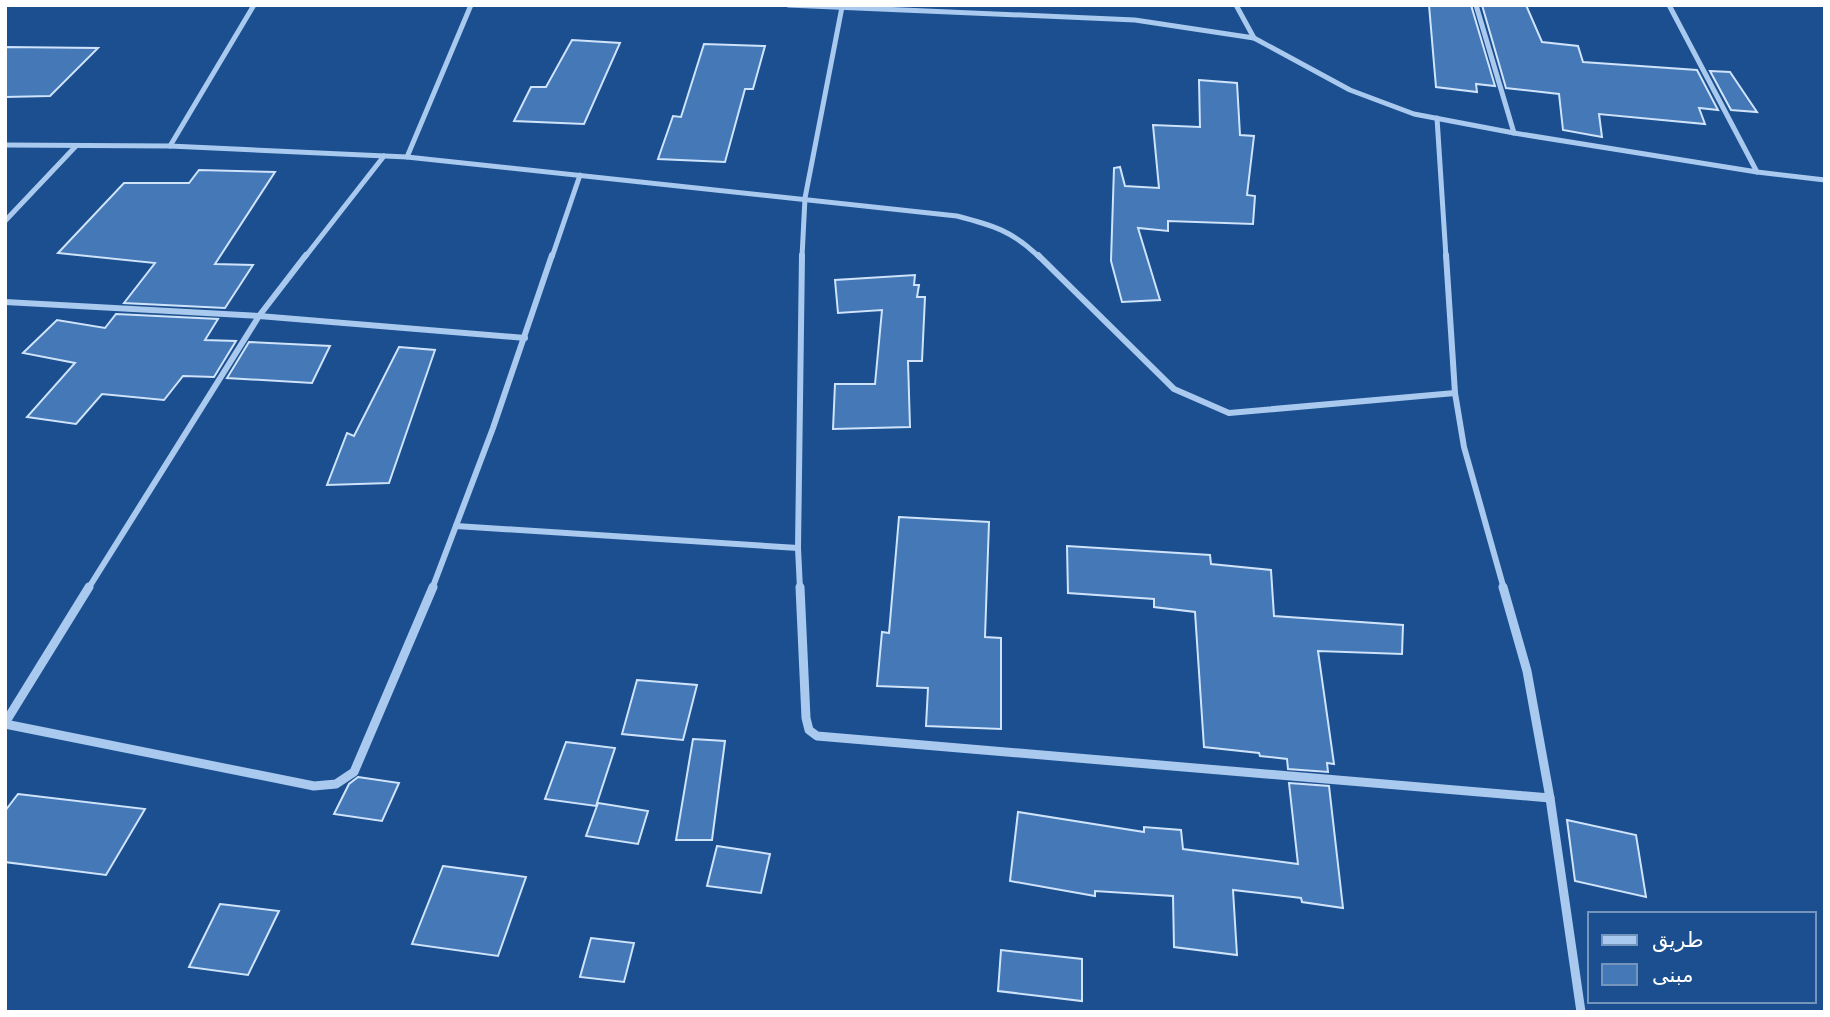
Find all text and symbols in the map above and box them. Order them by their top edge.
legend [1588,912,1816,1003]
text: طريق [1652,928,1704,952]
text: مبنى [1652,963,1693,987]

